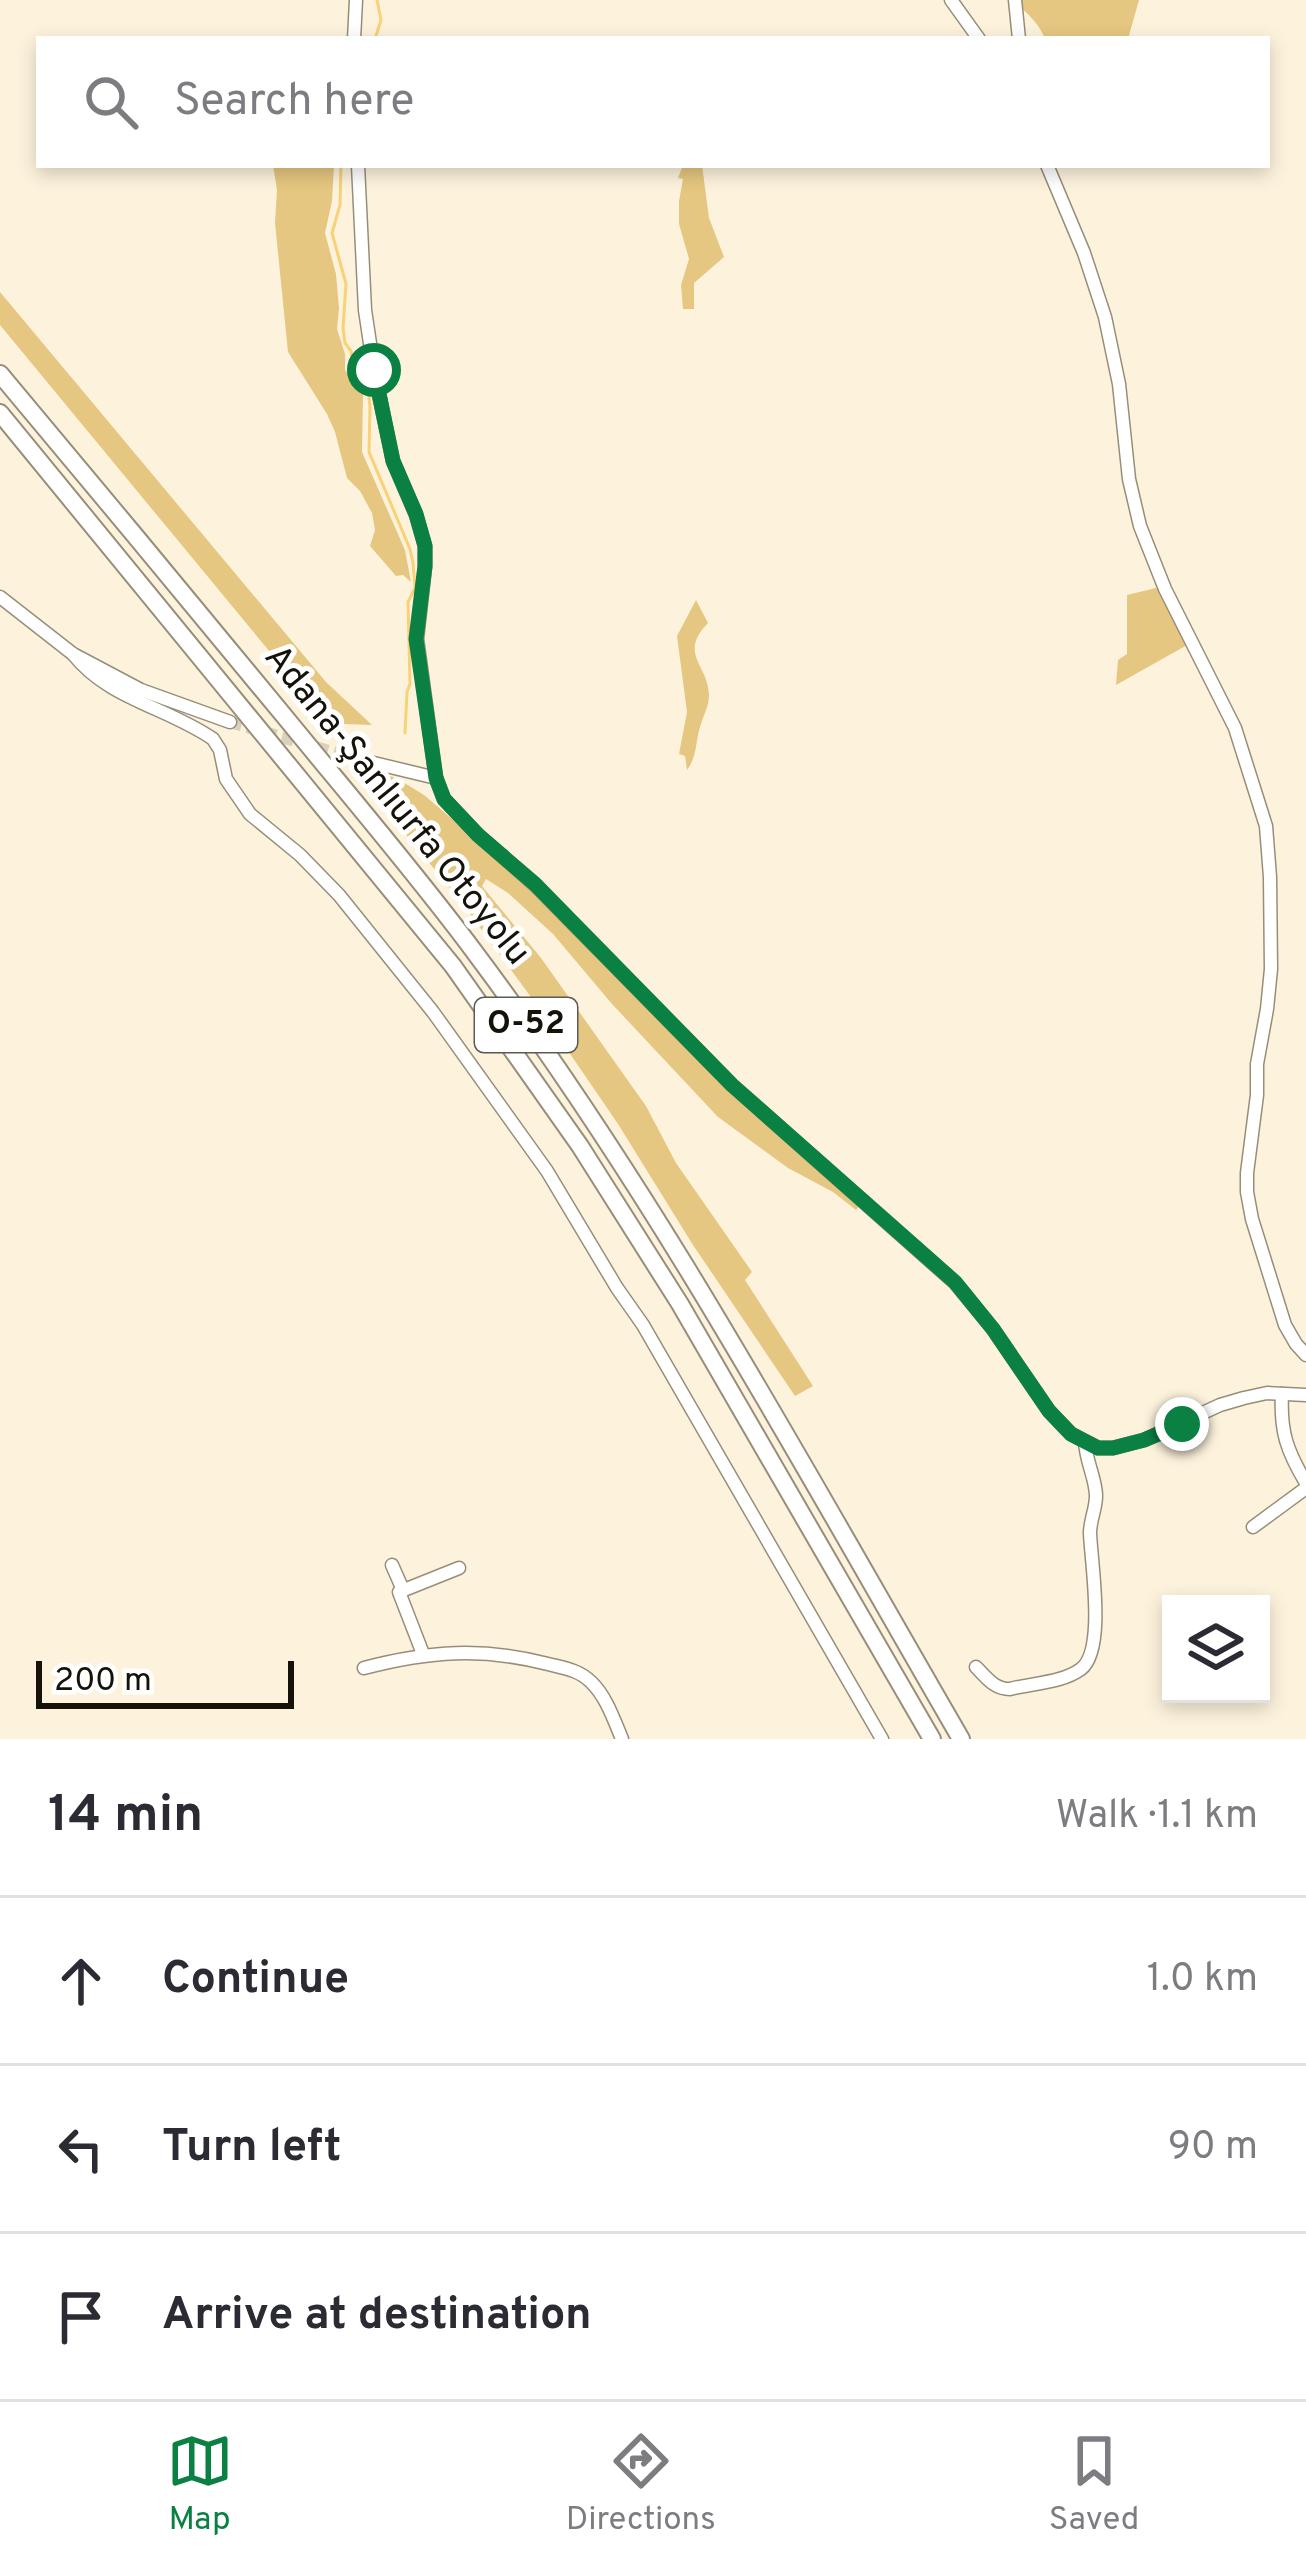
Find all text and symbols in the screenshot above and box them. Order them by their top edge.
search box [36,36,1270,168]
icon: search [78,69,144,135]
text: Search here [174,74,414,131]
route start [347,343,401,397]
street label: Adana-Şanlıurfa Otoyolu [253,636,539,976]
road number: O-52 [475,998,577,1052]
route end [1155,1397,1209,1451]
map controls [1162,1595,1270,1703]
button: layers [1162,1595,1270,1703]
scale bar [36,1655,294,1708]
text: 200 m [54,1661,152,1703]
text: 14 min [48,1785,203,1850]
text: Walk · 1.1 km [1056,1793,1258,1842]
icon: ahead [48,1948,114,2014]
text: Continue [162,1952,349,2009]
text: 1.0 km [1147,1956,1258,2005]
icon: left [48,2116,114,2182]
text: Turn left [162,2120,341,2177]
text: 90 m [1168,2124,1258,2173]
icon: arrive [48,2284,114,2350]
text: Arrive at destination [162,2288,592,2345]
tab: Map [167,2428,233,2542]
tab: Directions [566,2428,716,2542]
tab: Saved [1049,2428,1139,2542]

